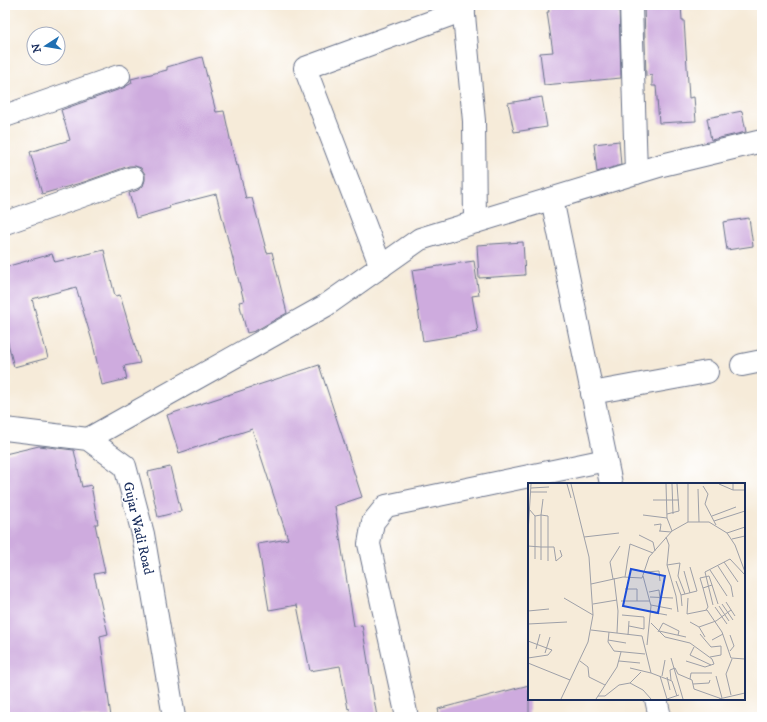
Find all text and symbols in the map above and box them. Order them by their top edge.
north arrow [26,26,66,66]
text: N [29,42,45,54]
street label: Gujar Wadi Road [119,480,157,576]
inset map [528,483,745,700]

